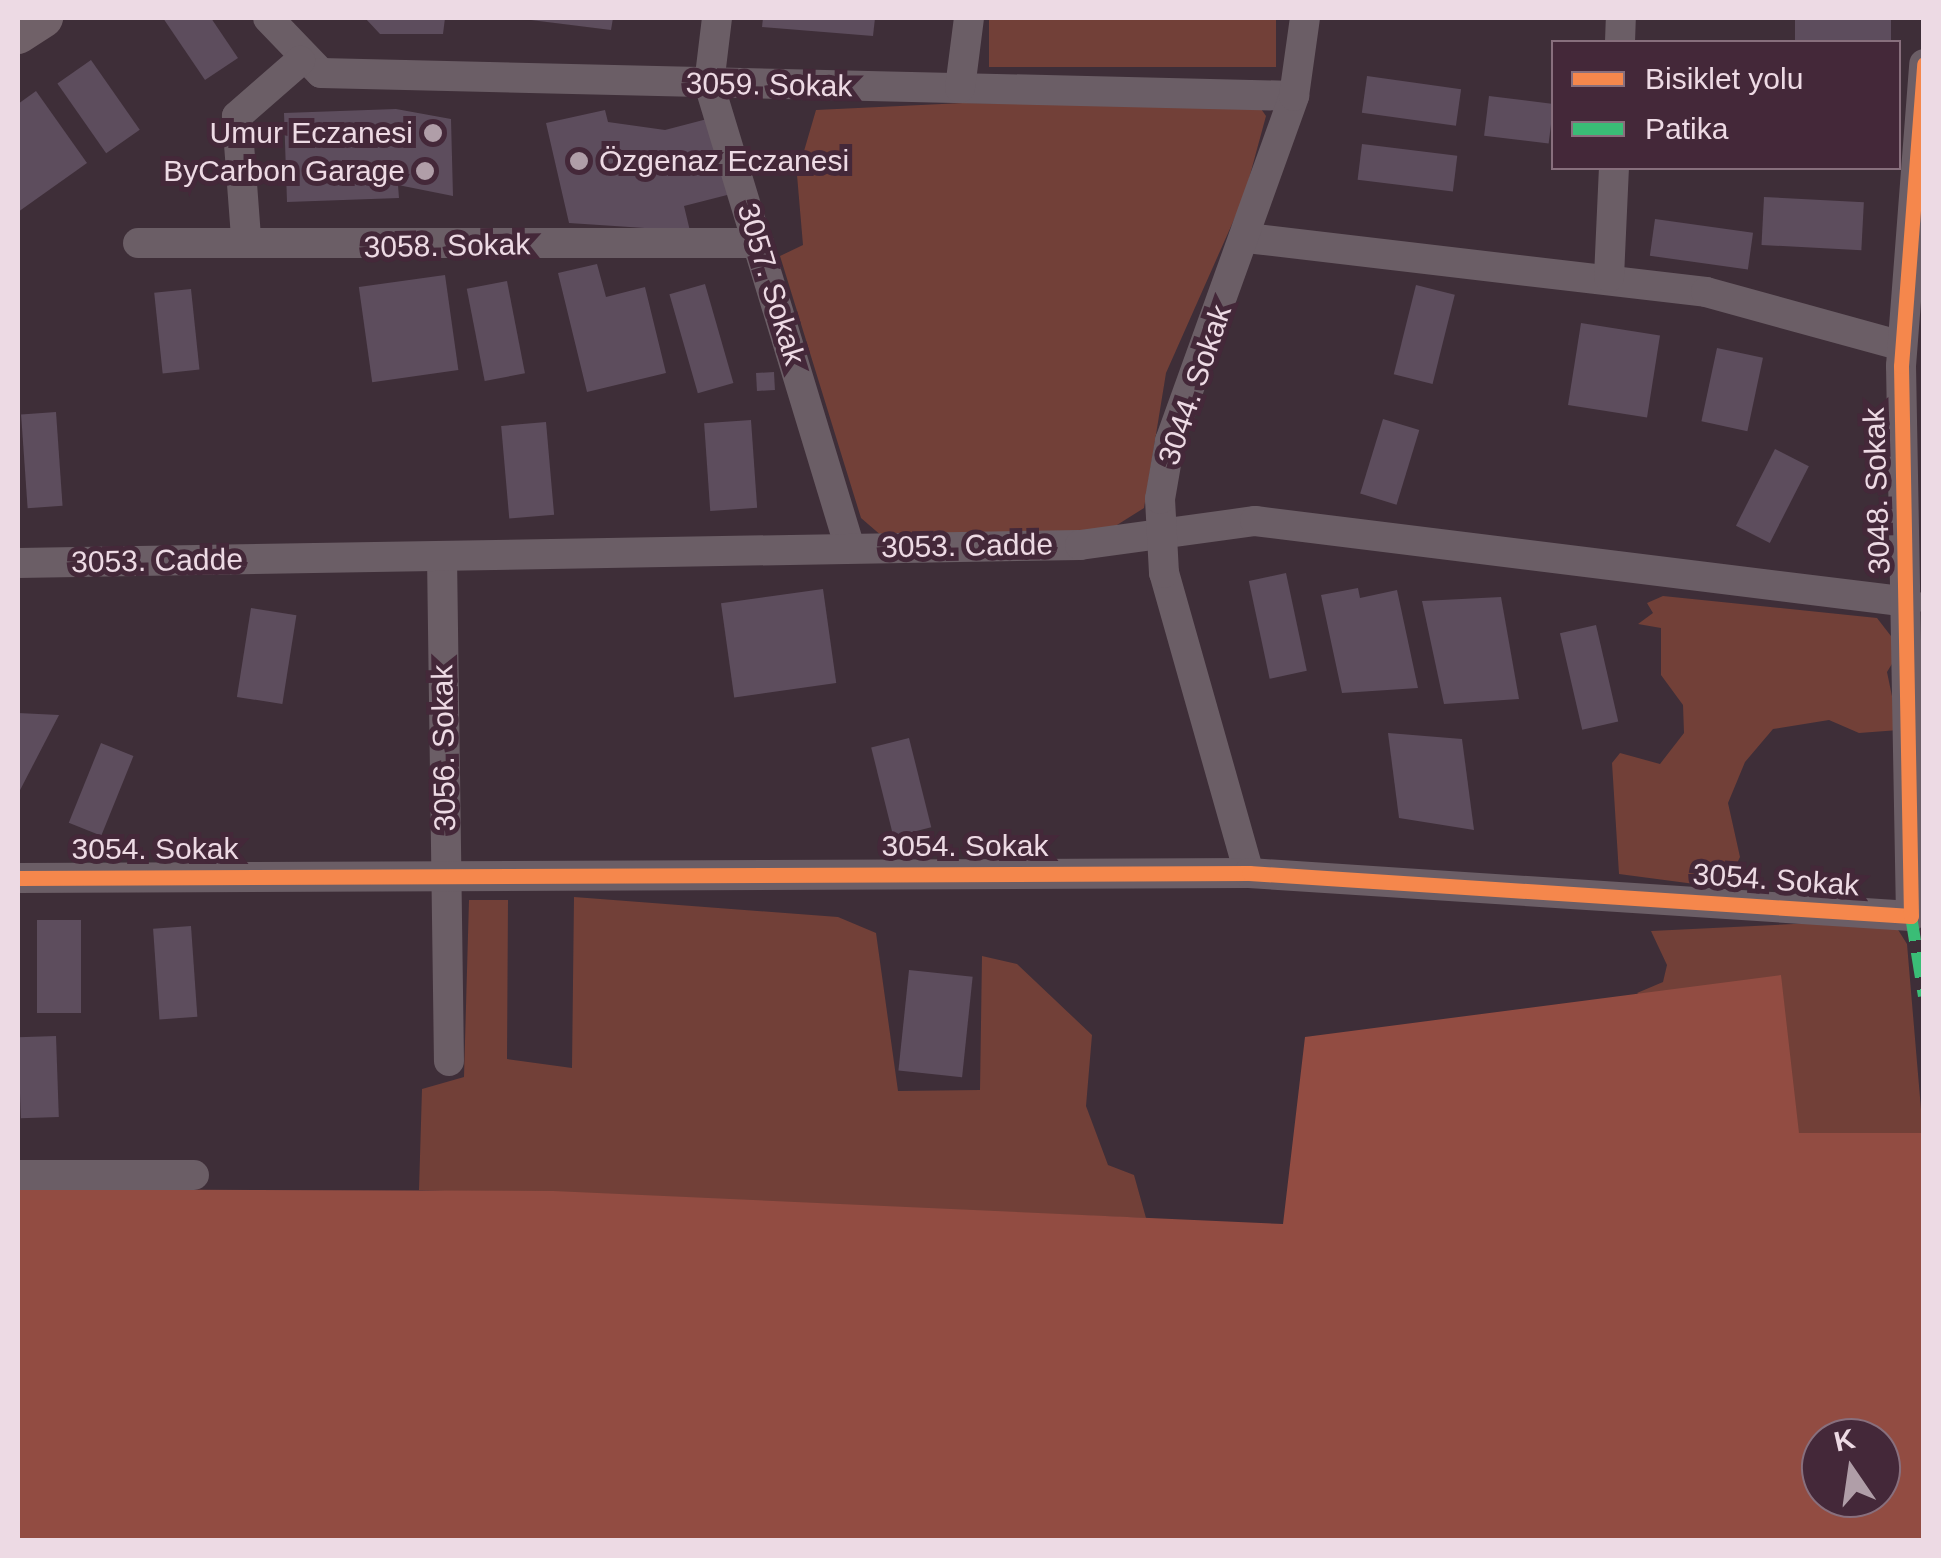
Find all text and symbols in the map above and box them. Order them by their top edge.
legend [1551,40,1901,170]
text: Bisiklet yolu [1645,62,1803,95]
street label: 3059. Sokak [685,66,853,104]
text: Patika [1645,112,1728,145]
place label: Umur Eczanesi [210,115,413,151]
marker: Umur Eczanesi [422,122,444,144]
place label: Özgenaz Eczanesi [599,143,849,179]
marker: Özgenaz Eczanesi [568,150,590,172]
place label: ByCarbon Garage [163,153,405,189]
marker: ByCarbon Garage [414,160,436,182]
street label: 3057. Sokak [729,199,813,369]
street label: 3058. Sokak [363,227,531,265]
street label: 3044. Sokak [1151,300,1239,470]
street label: 3048. Sokak [1856,407,1898,575]
street label: 3053. Cadde [881,527,1053,565]
street label: 3053. Cadde [71,542,243,580]
street label: 3056. Sokak [425,664,463,832]
street label: 3054. Sokak [882,828,1048,864]
street label: 3054. Sokak [72,831,238,867]
street label: 3054. Sokak [1692,856,1860,904]
north arrow [1801,1418,1901,1518]
text: K [1831,1423,1858,1458]

